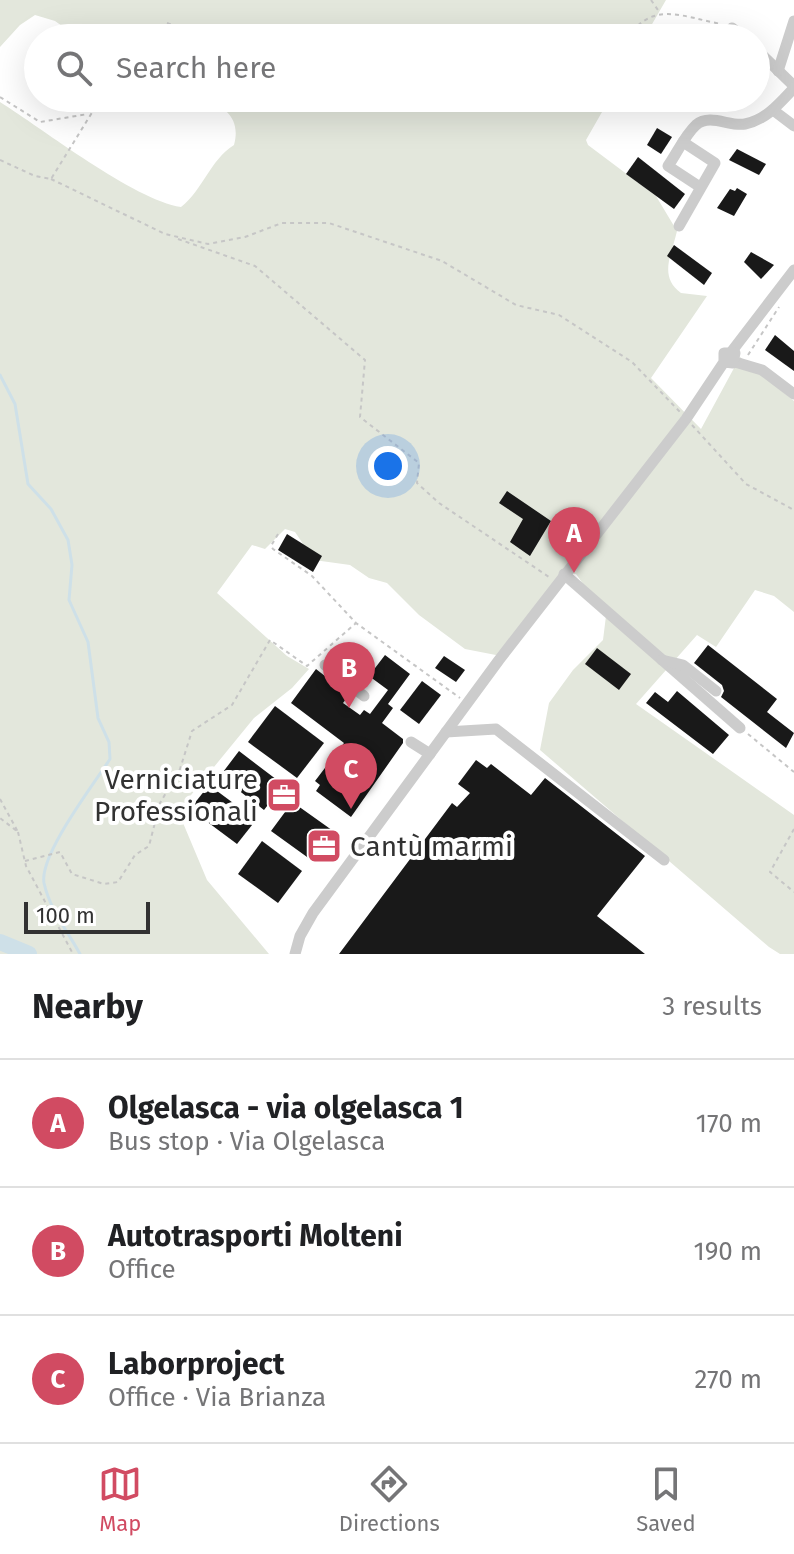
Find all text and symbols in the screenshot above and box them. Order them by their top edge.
search box [24,24,770,112]
icon: search [52,46,96,90]
text: Search here [116,50,276,86]
your location [368,446,408,486]
pin: A [548,507,600,573]
pin: B [323,642,375,708]
pin: C [325,743,377,809]
place label: Verniciature Professionali [94,763,258,828]
office icon: Verniciature Professionali [265,776,303,814]
office icon: Cantù marmi [305,827,343,865]
place label: Cantù marmi [350,830,513,863]
scale bar [24,898,150,934]
text: 100 m [36,902,95,929]
text: Nearby [32,986,143,1027]
text: 3 results [662,991,762,1022]
text: Olgelasca - via olgelasca 1 [108,1090,464,1126]
text: A [50,1108,66,1139]
text: 170 m [696,1108,762,1139]
text: Bus stop · Via Olgelasca [108,1126,385,1157]
text: Autotrasporti Molteni [108,1218,403,1254]
text: B [50,1236,66,1267]
text: 190 m [693,1236,762,1267]
text: Office [108,1254,176,1285]
text: Laborproject [108,1346,285,1382]
text: C [51,1364,65,1395]
text: 270 m [694,1364,762,1395]
text: Office · Via Brianza [108,1382,326,1413]
tab: Map [98,1462,142,1537]
tab: Directions [339,1462,440,1537]
tab: Saved [636,1462,696,1537]

